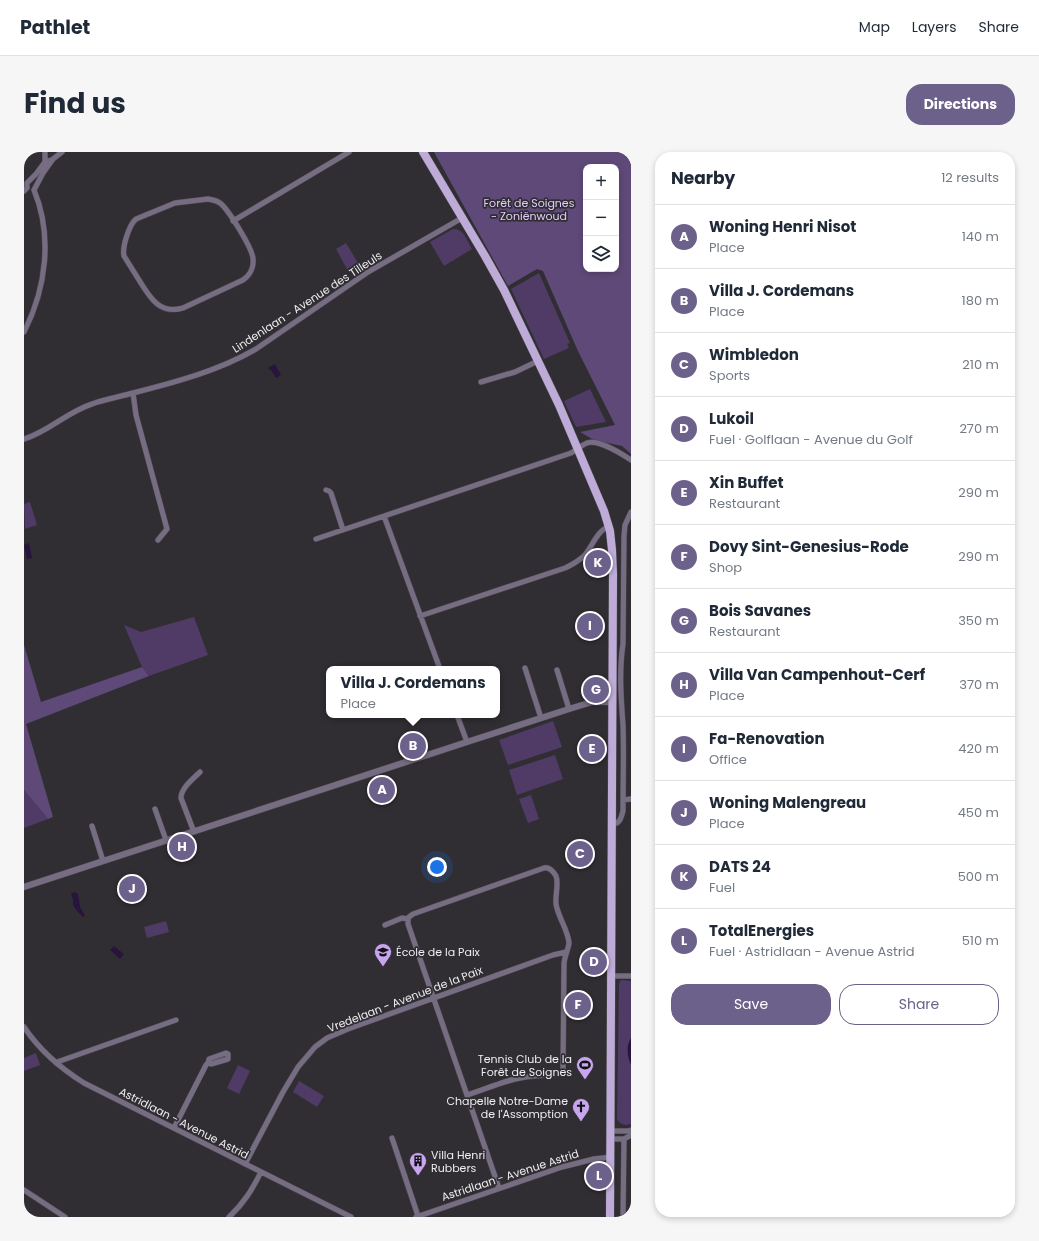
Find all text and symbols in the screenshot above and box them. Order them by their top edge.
text: Pathlet [20,14,90,41]
text: Map [859,17,890,37]
text: Layers [912,17,956,37]
text: Share [978,17,1019,37]
text: Find us [24,84,126,123]
button: Directions [906,84,1015,125]
map controls [583,164,619,272]
button: + [583,164,619,200]
text: Nearby [671,166,735,190]
text: 12 results [941,168,999,187]
park label: Forêt de Soignes - Zoniënwoud [484,195,575,224]
button: − [583,200,619,236]
text: Woning Henri Nisot [709,216,856,237]
text: A [679,227,689,246]
text: 140 m [962,227,999,246]
button: layers [583,236,619,272]
text: Place [709,238,744,257]
street label: Lindenlaan - Avenue des Tilleuls [229,247,385,357]
text: Villa J. Cordemans [709,280,854,301]
text: B [680,291,688,310]
text: 180 m [962,291,999,310]
text: Place [709,302,744,321]
text: Wimbledon [709,344,799,365]
text: C [679,355,689,374]
text: 210 m [962,355,999,374]
text: Sports [709,366,750,385]
text: Lukoil [709,408,754,429]
text: D [679,419,689,438]
text: 270 m [959,419,999,438]
text: Fuel · Golflaan - Avenue du Golf [709,430,913,449]
text: Xin Buffet [709,472,784,493]
text: E [680,483,688,502]
text: 290 m [958,483,999,502]
text: Restaurant [709,494,780,513]
text: Dovy Sint-Genesius-Rode [709,536,909,557]
text: F [680,547,688,566]
text: 290 m [958,547,999,566]
pin: K [585,548,611,578]
text: Shop [709,558,742,577]
text: Bois Savanes [709,600,811,621]
pin: I [577,611,603,641]
text: G [679,611,689,630]
text: 350 m [958,611,999,630]
text: Restaurant [709,622,780,641]
text: Villa Van Campenhout-Cerf [709,664,925,685]
popup [326,666,500,718]
text: Villa J. Cordemans [340,672,486,693]
pin: G [583,675,609,705]
text: H [679,675,689,694]
text: 370 m [959,675,999,694]
text: Place [709,686,744,705]
text: Place [340,694,376,713]
text: Fa-Renovation [709,728,825,749]
pin: B [400,731,426,761]
pin: E [579,734,605,764]
text: I [682,739,686,758]
text: 420 m [958,739,999,758]
text: Office [709,750,747,769]
pin: A [369,775,395,805]
text: Woning Malengreau [709,792,866,813]
text: J [680,803,688,822]
text: 450 m [958,803,999,822]
text: Place [709,814,744,833]
pin: H [169,832,195,862]
pin: C [567,839,593,869]
text: DATS 24 [709,856,771,877]
your location [427,857,447,877]
text: K [679,867,689,886]
text: 500 m [958,867,999,886]
pin: J [119,874,145,904]
text: Fuel [709,878,735,897]
text: TotalEnergies [709,920,814,941]
text: L [681,931,687,950]
text: 510 m [962,931,999,950]
school or university icon: École de la Paix [373,942,393,967]
text: Fuel · Astridlaan - Avenue Astrid [709,942,915,961]
place label: École de la Paix [396,944,481,960]
pin: D [581,947,607,977]
street label: Vredelaan - Avenue de la Paix [325,962,486,1036]
button: Save [671,984,831,1025]
button: Share [839,984,999,1025]
pin: F [565,990,591,1020]
place label: Tennis Club de la Forêt de Soignes [478,1051,572,1080]
sports icon: Tennis Club de la Forêt de Soignes [575,1055,595,1080]
street label: Astridlaan - Avenue Astrid [116,1083,252,1163]
place label: Chapelle Notre-Dame de l'Assomption [446,1093,568,1122]
church icon: Chapelle Notre-Dame de l'Assomption [571,1097,591,1122]
street label: Astridlaan - Avenue Astrid [439,1145,581,1205]
place label: Villa Henri Rubbers [431,1147,486,1176]
building icon: Villa Henri Rubbers [408,1151,428,1176]
pin: L [586,1161,612,1191]

